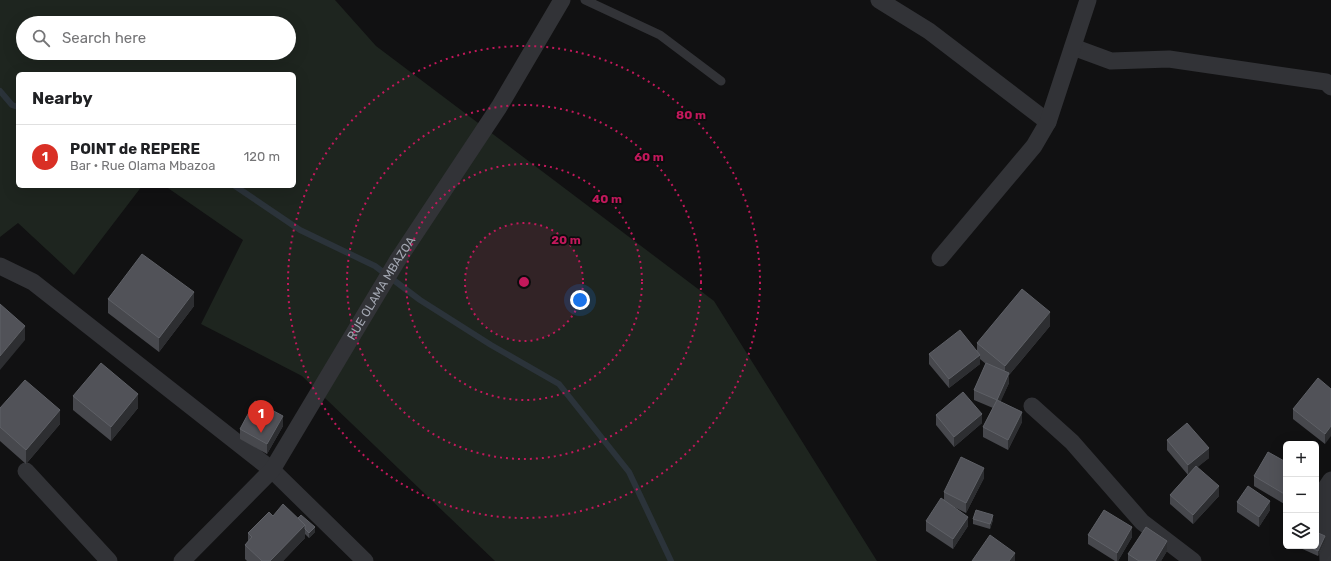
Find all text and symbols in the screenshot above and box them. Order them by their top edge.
search box [16,16,296,60]
icon: search [30,27,52,49]
text: Search here [62,29,146,47]
text: Nearby [32,88,93,108]
text: 80 m [676,108,706,122]
text: POINT de REPERE [70,140,200,158]
text: 1 [42,149,48,164]
text: 120 m [244,149,280,164]
text: 60 m [634,150,664,164]
text: Bar · Rue Olama Mbazoa [70,158,215,173]
text: 40 m [592,192,622,206]
text: 20 m [551,233,581,247]
street label: RUE OLAMA MBAZOA [344,234,418,342]
centre of rings [517,275,531,289]
your location [570,290,590,310]
pin: 1 [248,400,274,433]
map controls [1283,441,1319,549]
button: + [1283,441,1319,477]
button: − [1283,477,1319,513]
button: layers [1283,513,1319,549]

